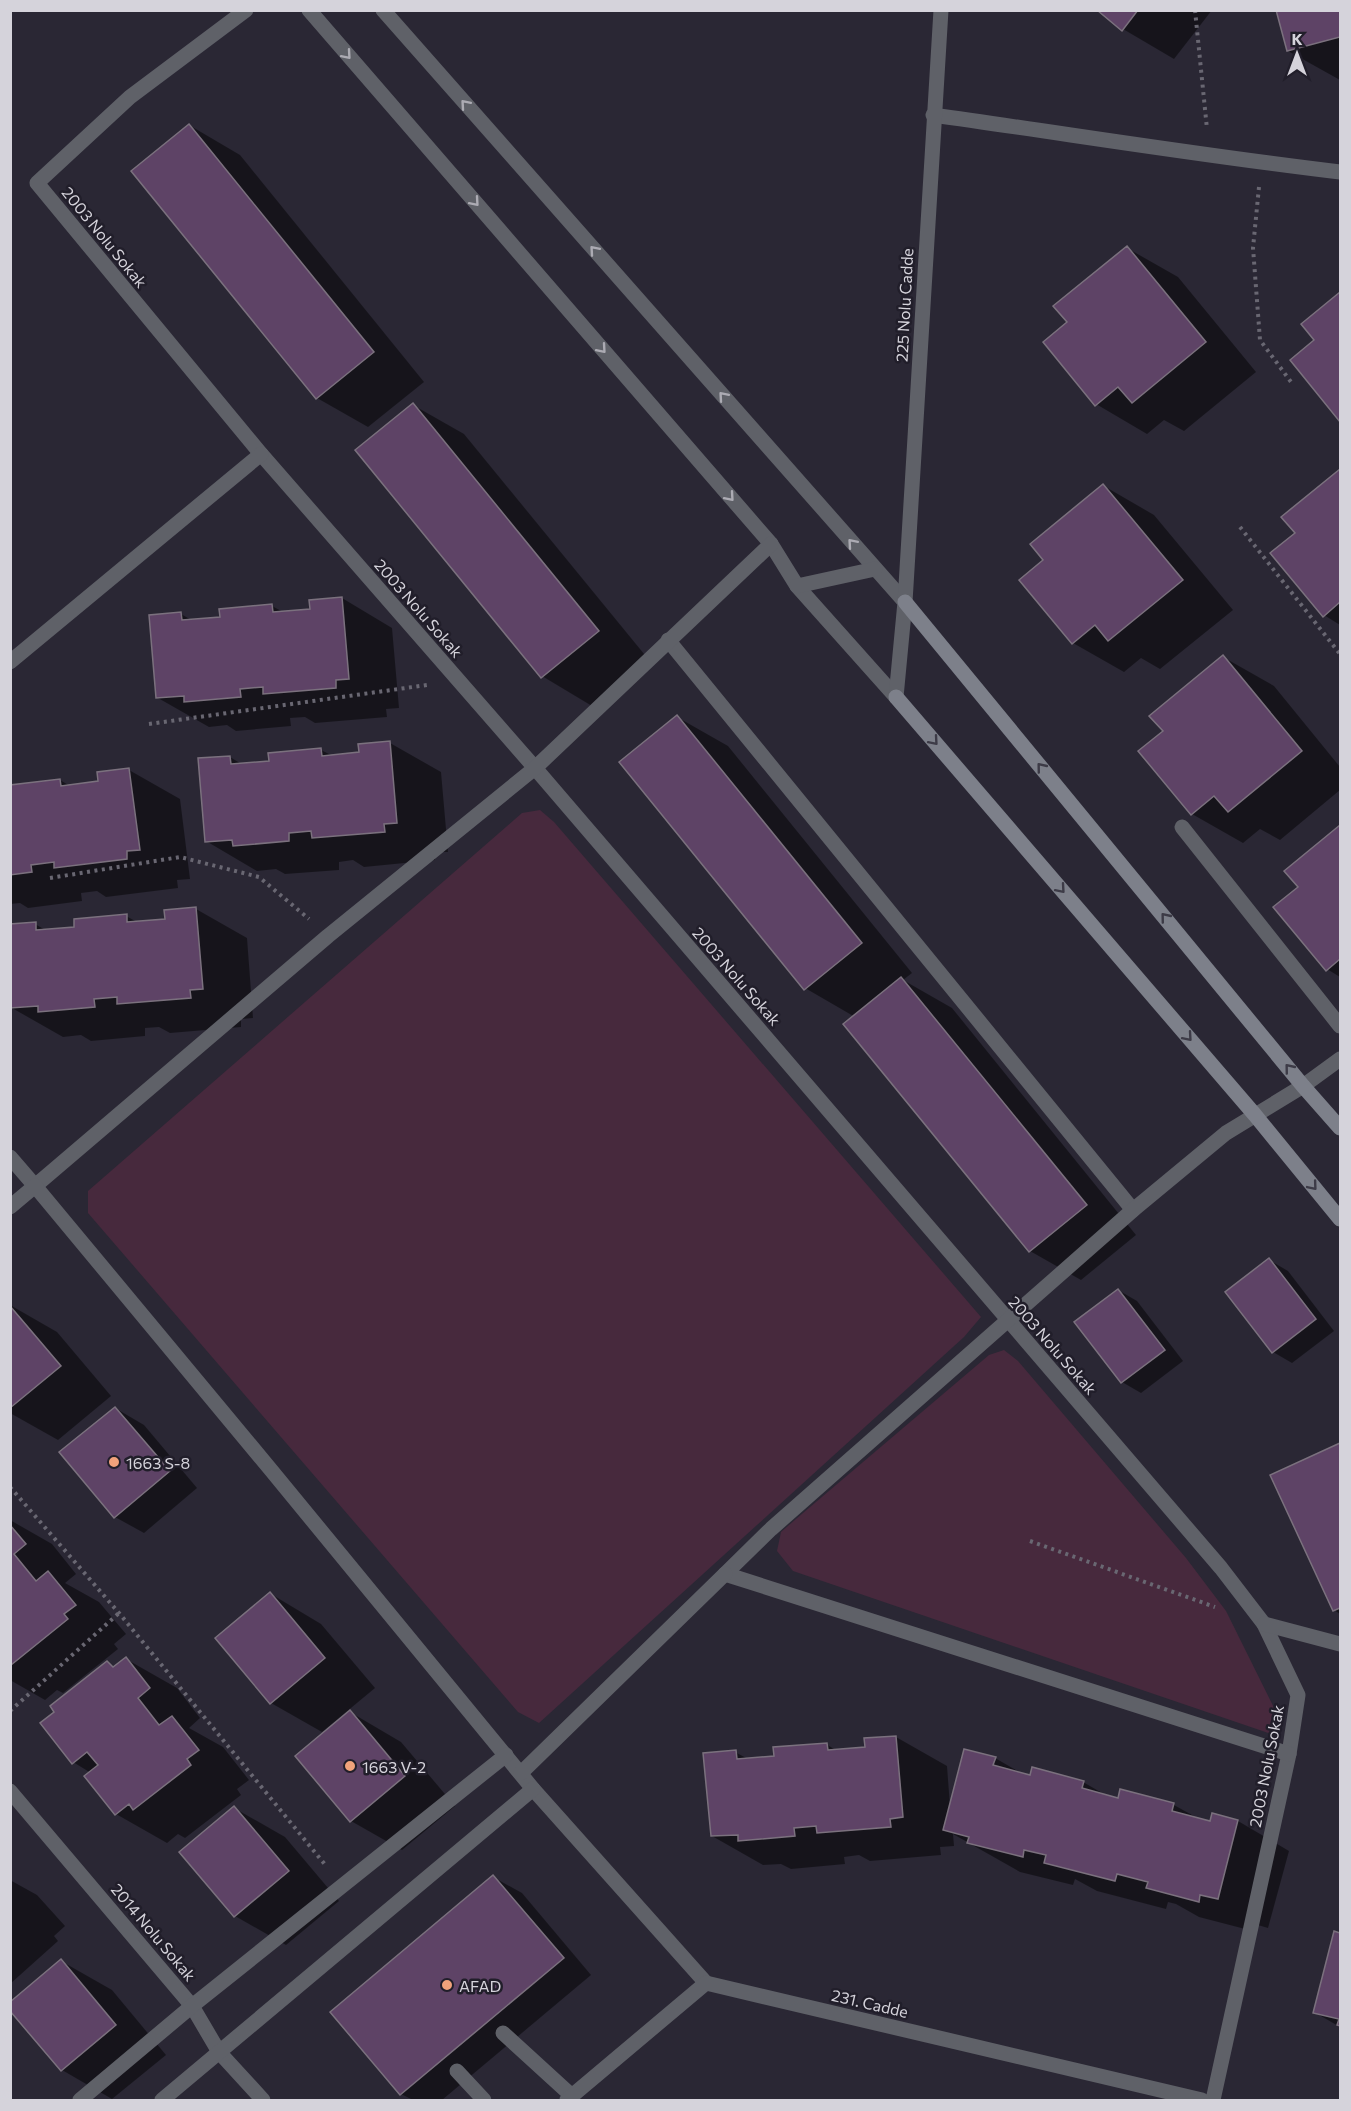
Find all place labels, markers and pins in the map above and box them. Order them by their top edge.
place label: 1663 S-8 [126,1453,190,1472]
marker: 1663 S-8 [107,1455,121,1469]
place label: 1663 V-2 [362,1757,426,1776]
marker: 1663 V-2 [343,1759,357,1773]
place label: AFAD [459,1976,501,1995]
marker: AFAD [440,1978,454,1992]

